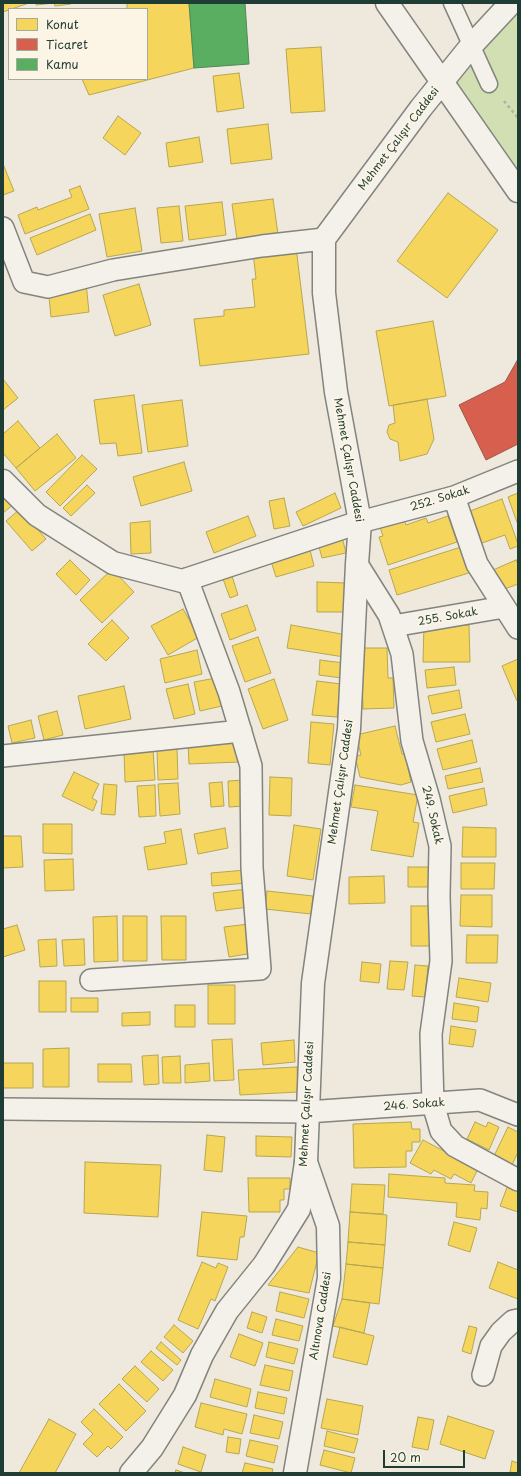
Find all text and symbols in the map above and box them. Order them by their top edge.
legend [8,8,148,80]
text: Konut [46,15,79,33]
text: Ticaret [46,35,88,53]
text: Kamu [46,55,79,73]
street label: Mehmet Çalışır Caddesi [356,85,442,193]
street label: Mehmet Çalışır Caddesi [331,397,365,523]
street label: 252. Sokak [409,484,471,514]
street label: 255. Sokak [417,605,479,629]
street label: Mehmet Çalışır Caddesi [326,719,356,845]
street label: 249. Sokak [419,784,445,846]
street label: Mehmet Çalışır Caddesi [297,1041,317,1167]
street label: 246. Sokak [383,1096,445,1114]
street label: Altınova Caddesi [308,1271,334,1361]
scale bar [385,1442,467,1468]
text: 20 m [390,1448,421,1466]

